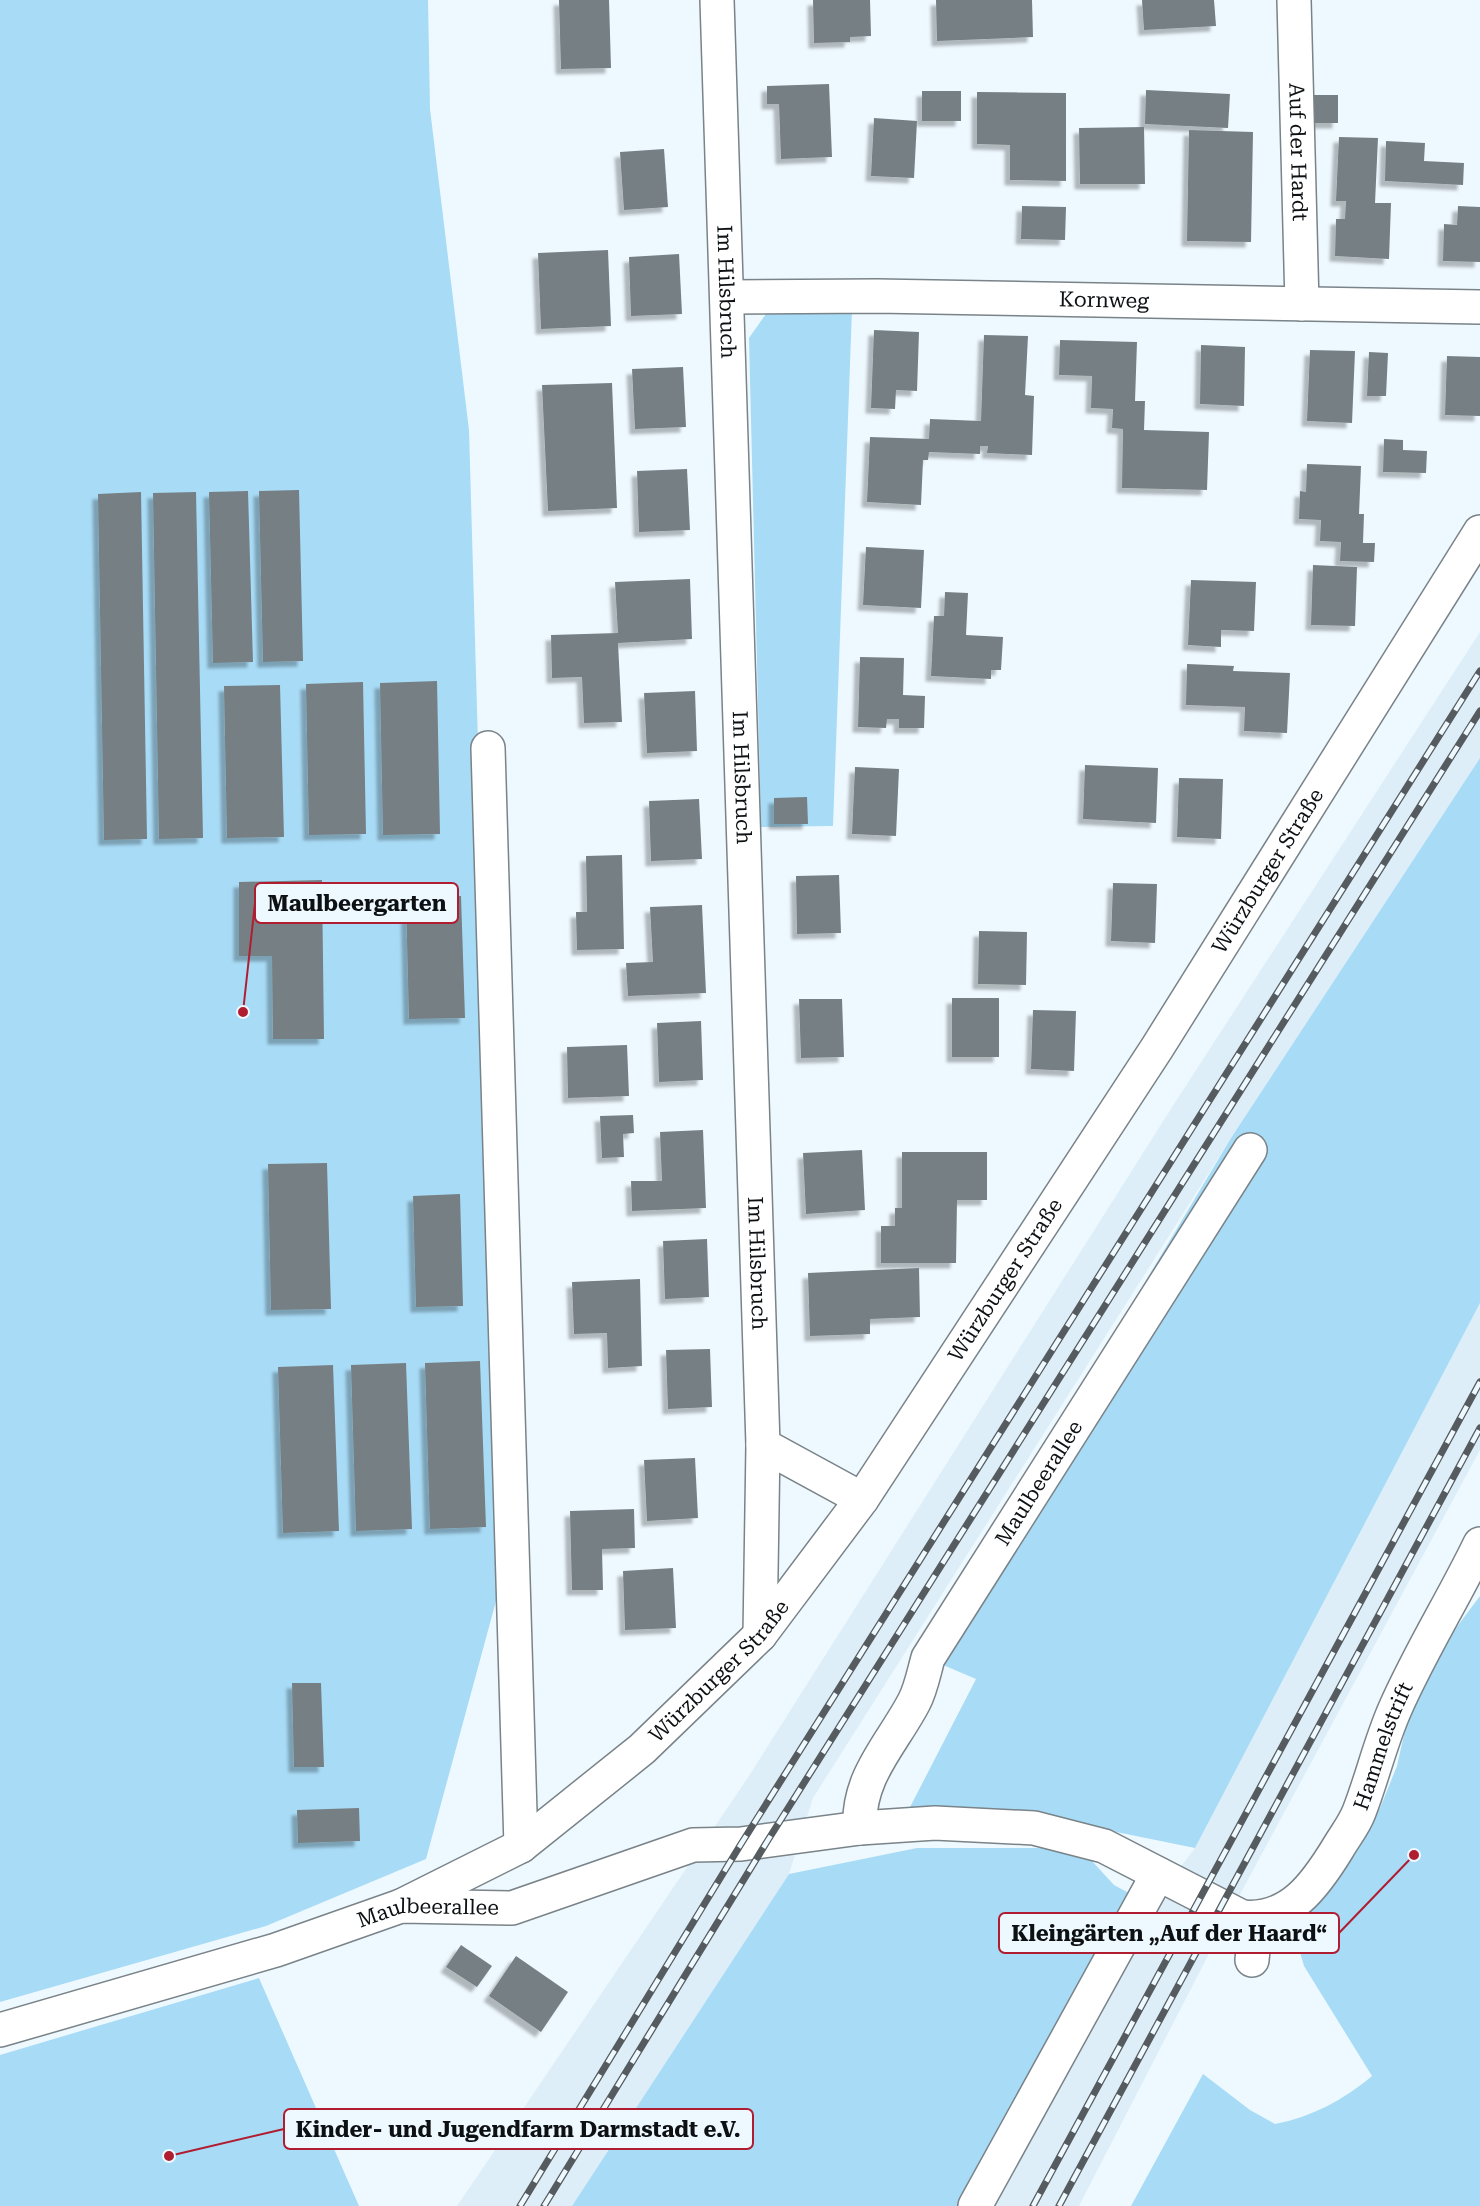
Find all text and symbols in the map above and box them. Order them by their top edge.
street label: Auf der Hardt [1284,82,1312,222]
street label: Im Hilsbruch [712,225,740,359]
street label: Kornweg [1059,287,1149,313]
street label: Im Hilsbruch [728,710,756,845]
street label: Würzburger Straße [1207,784,1328,958]
callout: Maulbeergarten [255,883,458,923]
text: Maulbeergarten [268,891,447,916]
street label: Würzburger Straße [943,1194,1067,1366]
street label: Im Hilsbruch [743,1196,771,1331]
street label: Maulbeerallee [990,1416,1087,1550]
street label: Würzburger Straße [644,1595,794,1747]
street label: Hammelstrift [1349,1678,1418,1813]
street label: Maulbeerallee [354,1894,499,1932]
callout: Kleingärten „Auf der Haard“ [999,1913,1339,1953]
text: Kleingärten „Auf der Haard“ [1011,1921,1327,1946]
callout: Kinder- und Jugendfarm Darmstadt e.V. [284,2109,753,2149]
text: Kinder- und Jugendfarm Darmstadt e.V. [295,2117,741,2142]

